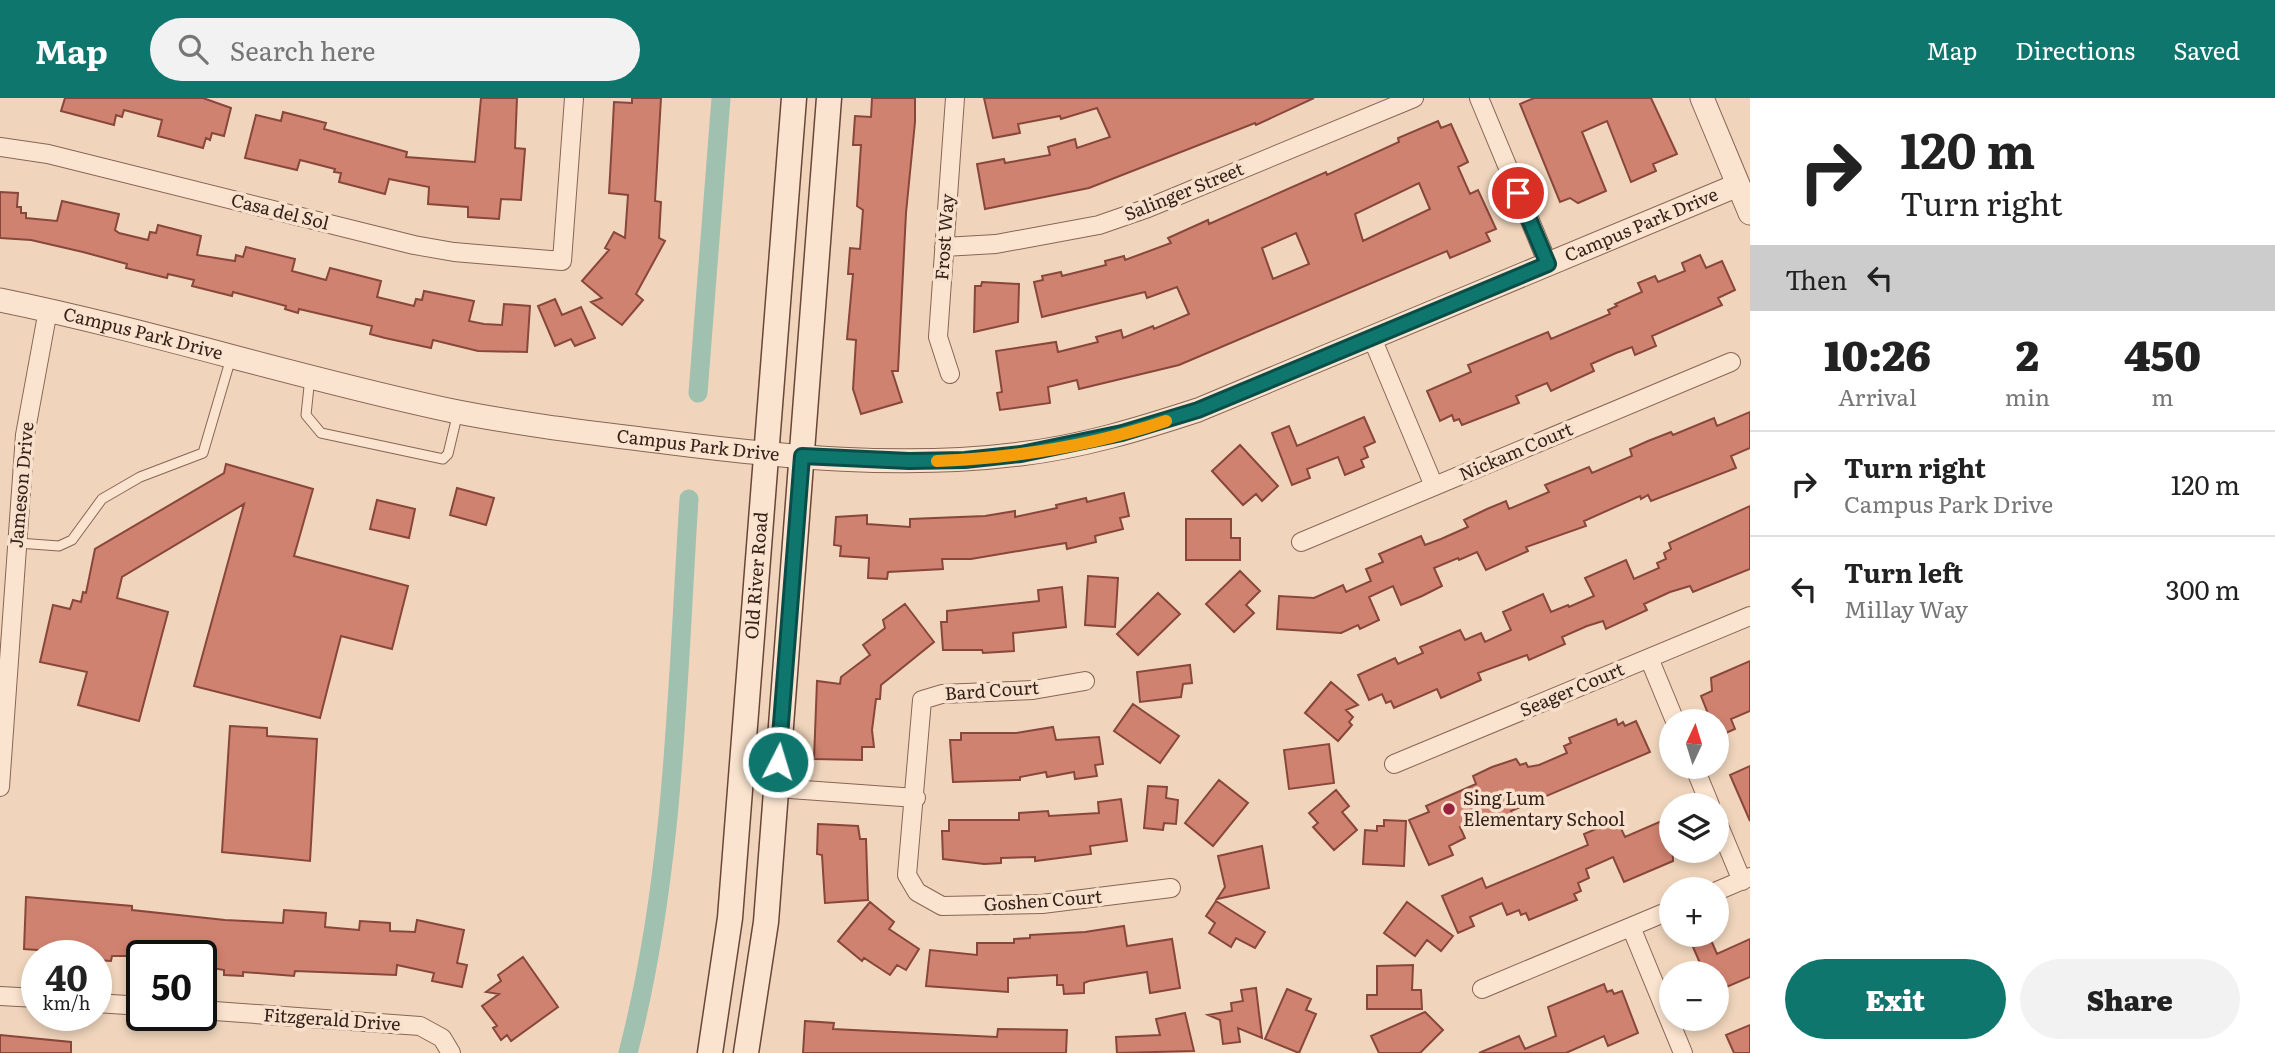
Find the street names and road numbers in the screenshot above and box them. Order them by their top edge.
street label: Salinger Street [1120,154,1248,227]
street label: Campus Park Drive [1560,180,1722,268]
street label: Casa del Sol [229,185,332,236]
street label: Frost Way [927,192,960,281]
street label: Campus Park Drive [61,299,226,366]
street label: Nickam Court [1454,414,1577,487]
street label: Jameson Drive [2,421,39,549]
street label: Campus Park Drive [615,421,781,467]
street label: Old River Road [737,511,774,640]
street label: Seager Court [1515,654,1628,723]
street label: Bard Court [944,673,1041,706]
street label: Goshen Court [983,882,1104,917]
street label: Fitzgerald Drive [263,1000,402,1037]

